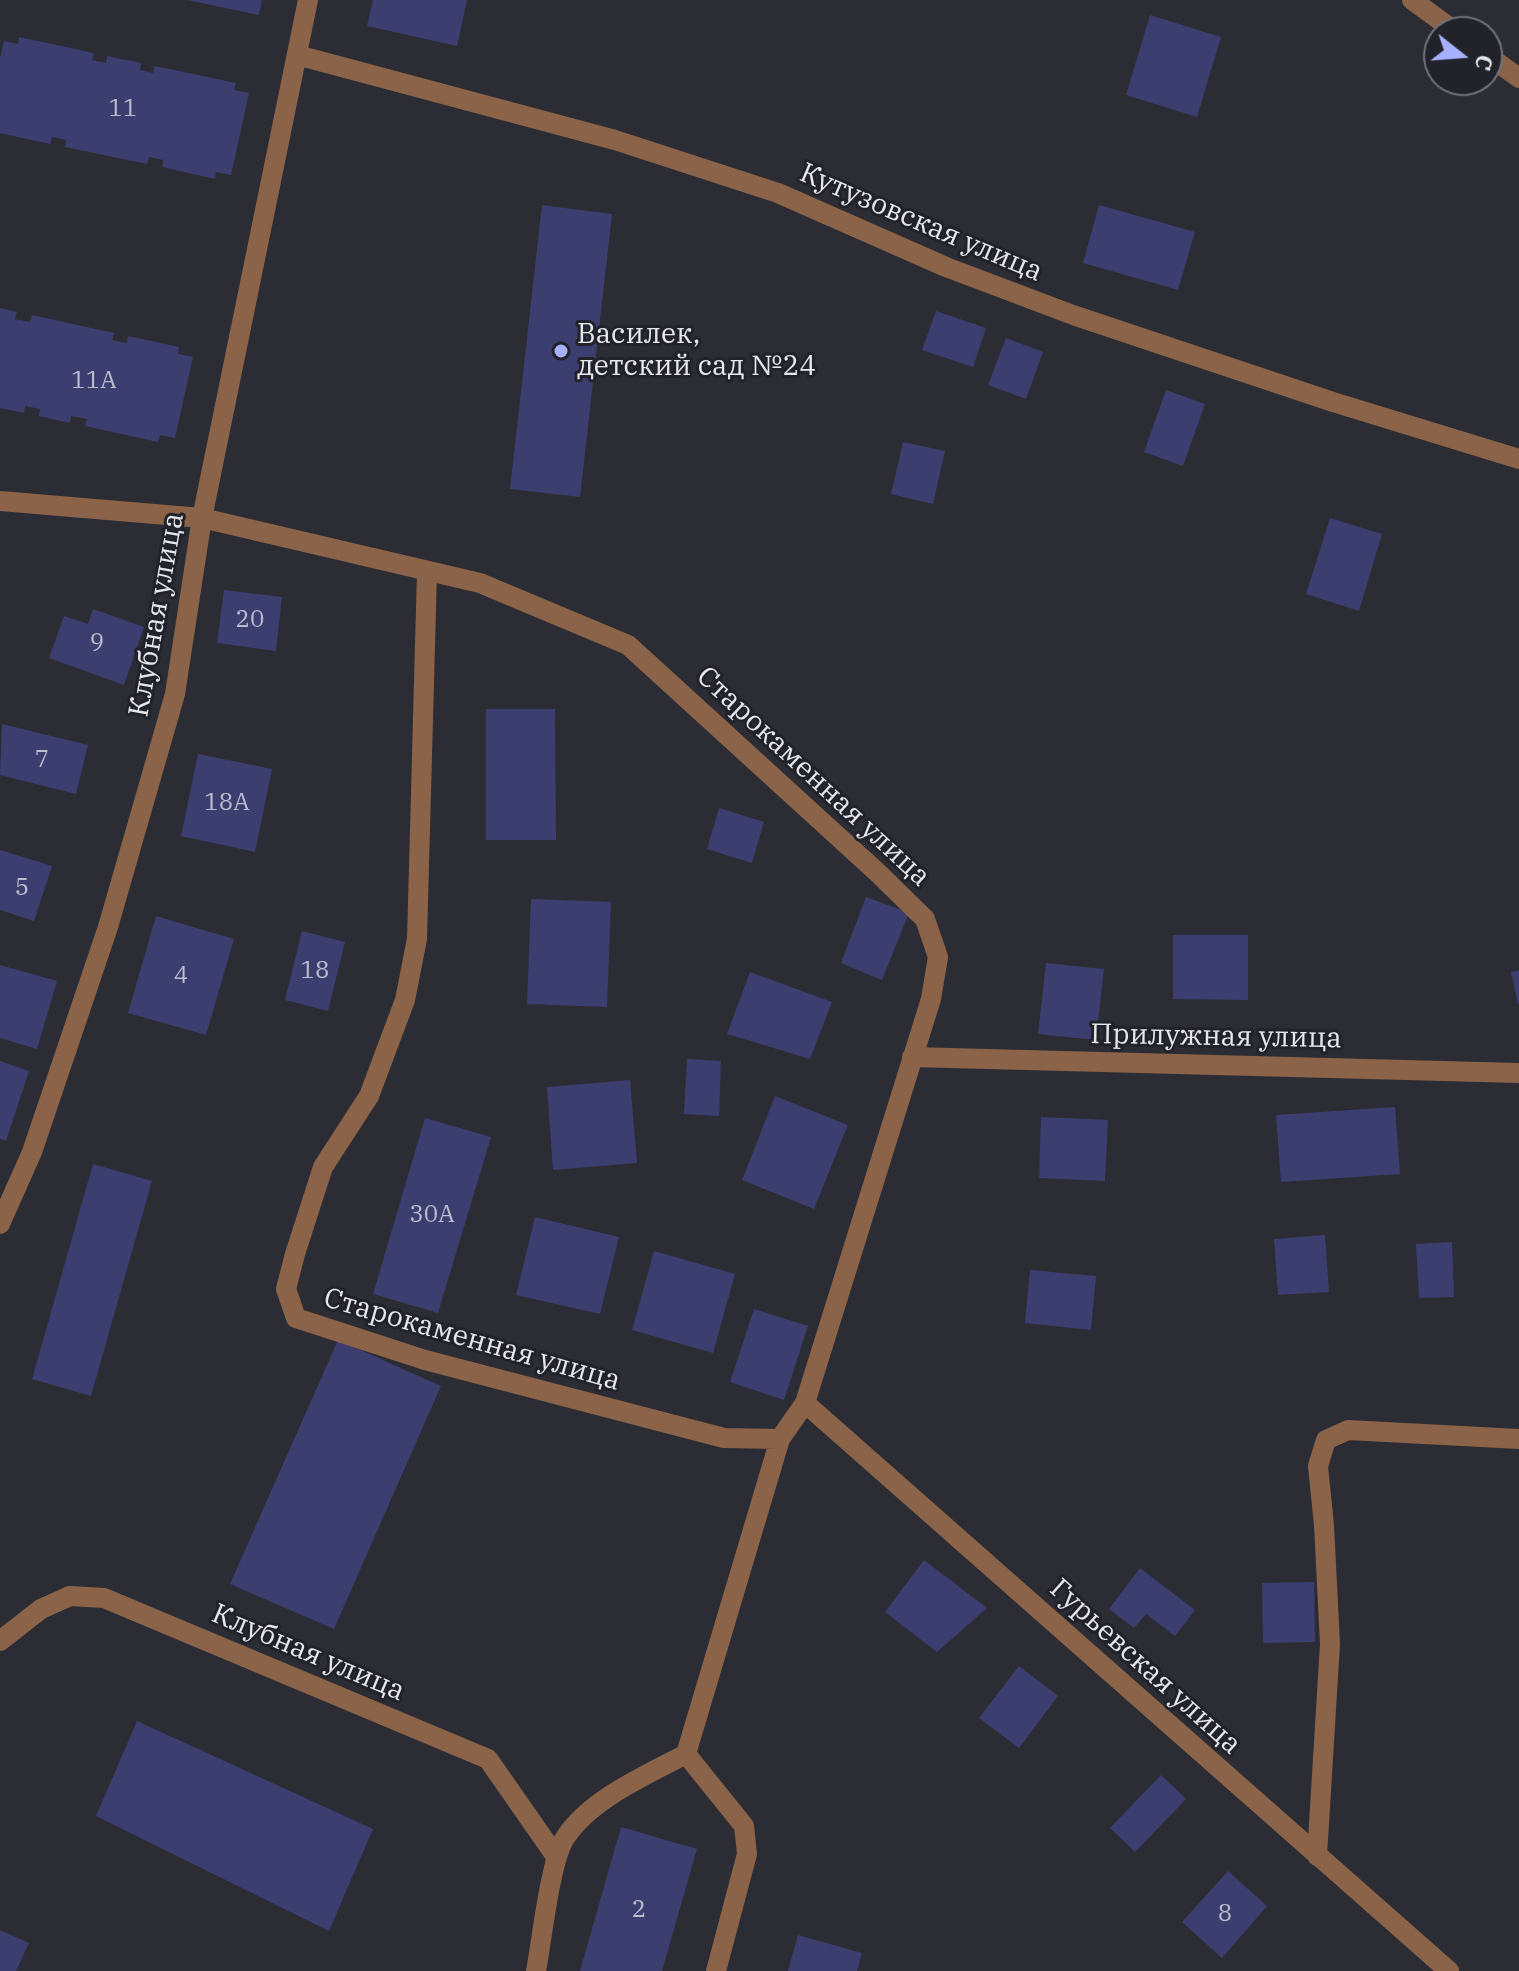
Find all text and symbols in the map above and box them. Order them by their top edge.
north arrow [1423,16,1503,96]
text: С [1469,51,1501,74]
house number: 11 [109,95,137,123]
street label: Кутузовская улица [795,157,1047,289]
place label: Василек, детский сад №24 [577,318,816,384]
marker: Василек, детский сад №24 [552,342,570,360]
house number: 11А [71,367,117,395]
street label: Клубная улица [123,510,191,720]
house number: 20 [236,606,264,634]
house number: 9 [90,629,104,657]
street label: Старокаменная улица [689,660,937,894]
house number: 7 [35,746,49,774]
house number: 18А [204,789,250,817]
house number: 5 [15,874,29,902]
house number: 18 [301,957,329,985]
house number: 4 [174,962,188,990]
street label: Прилужная улица [1090,1018,1342,1056]
house number: 30А [409,1201,455,1229]
street label: Старокаменная улица [320,1282,624,1398]
street label: Гурьевская улица [1043,1572,1247,1762]
street label: Клубная улица [206,1597,410,1709]
house number: 2 [632,1896,646,1924]
house number: 8 [1218,1900,1232,1928]

